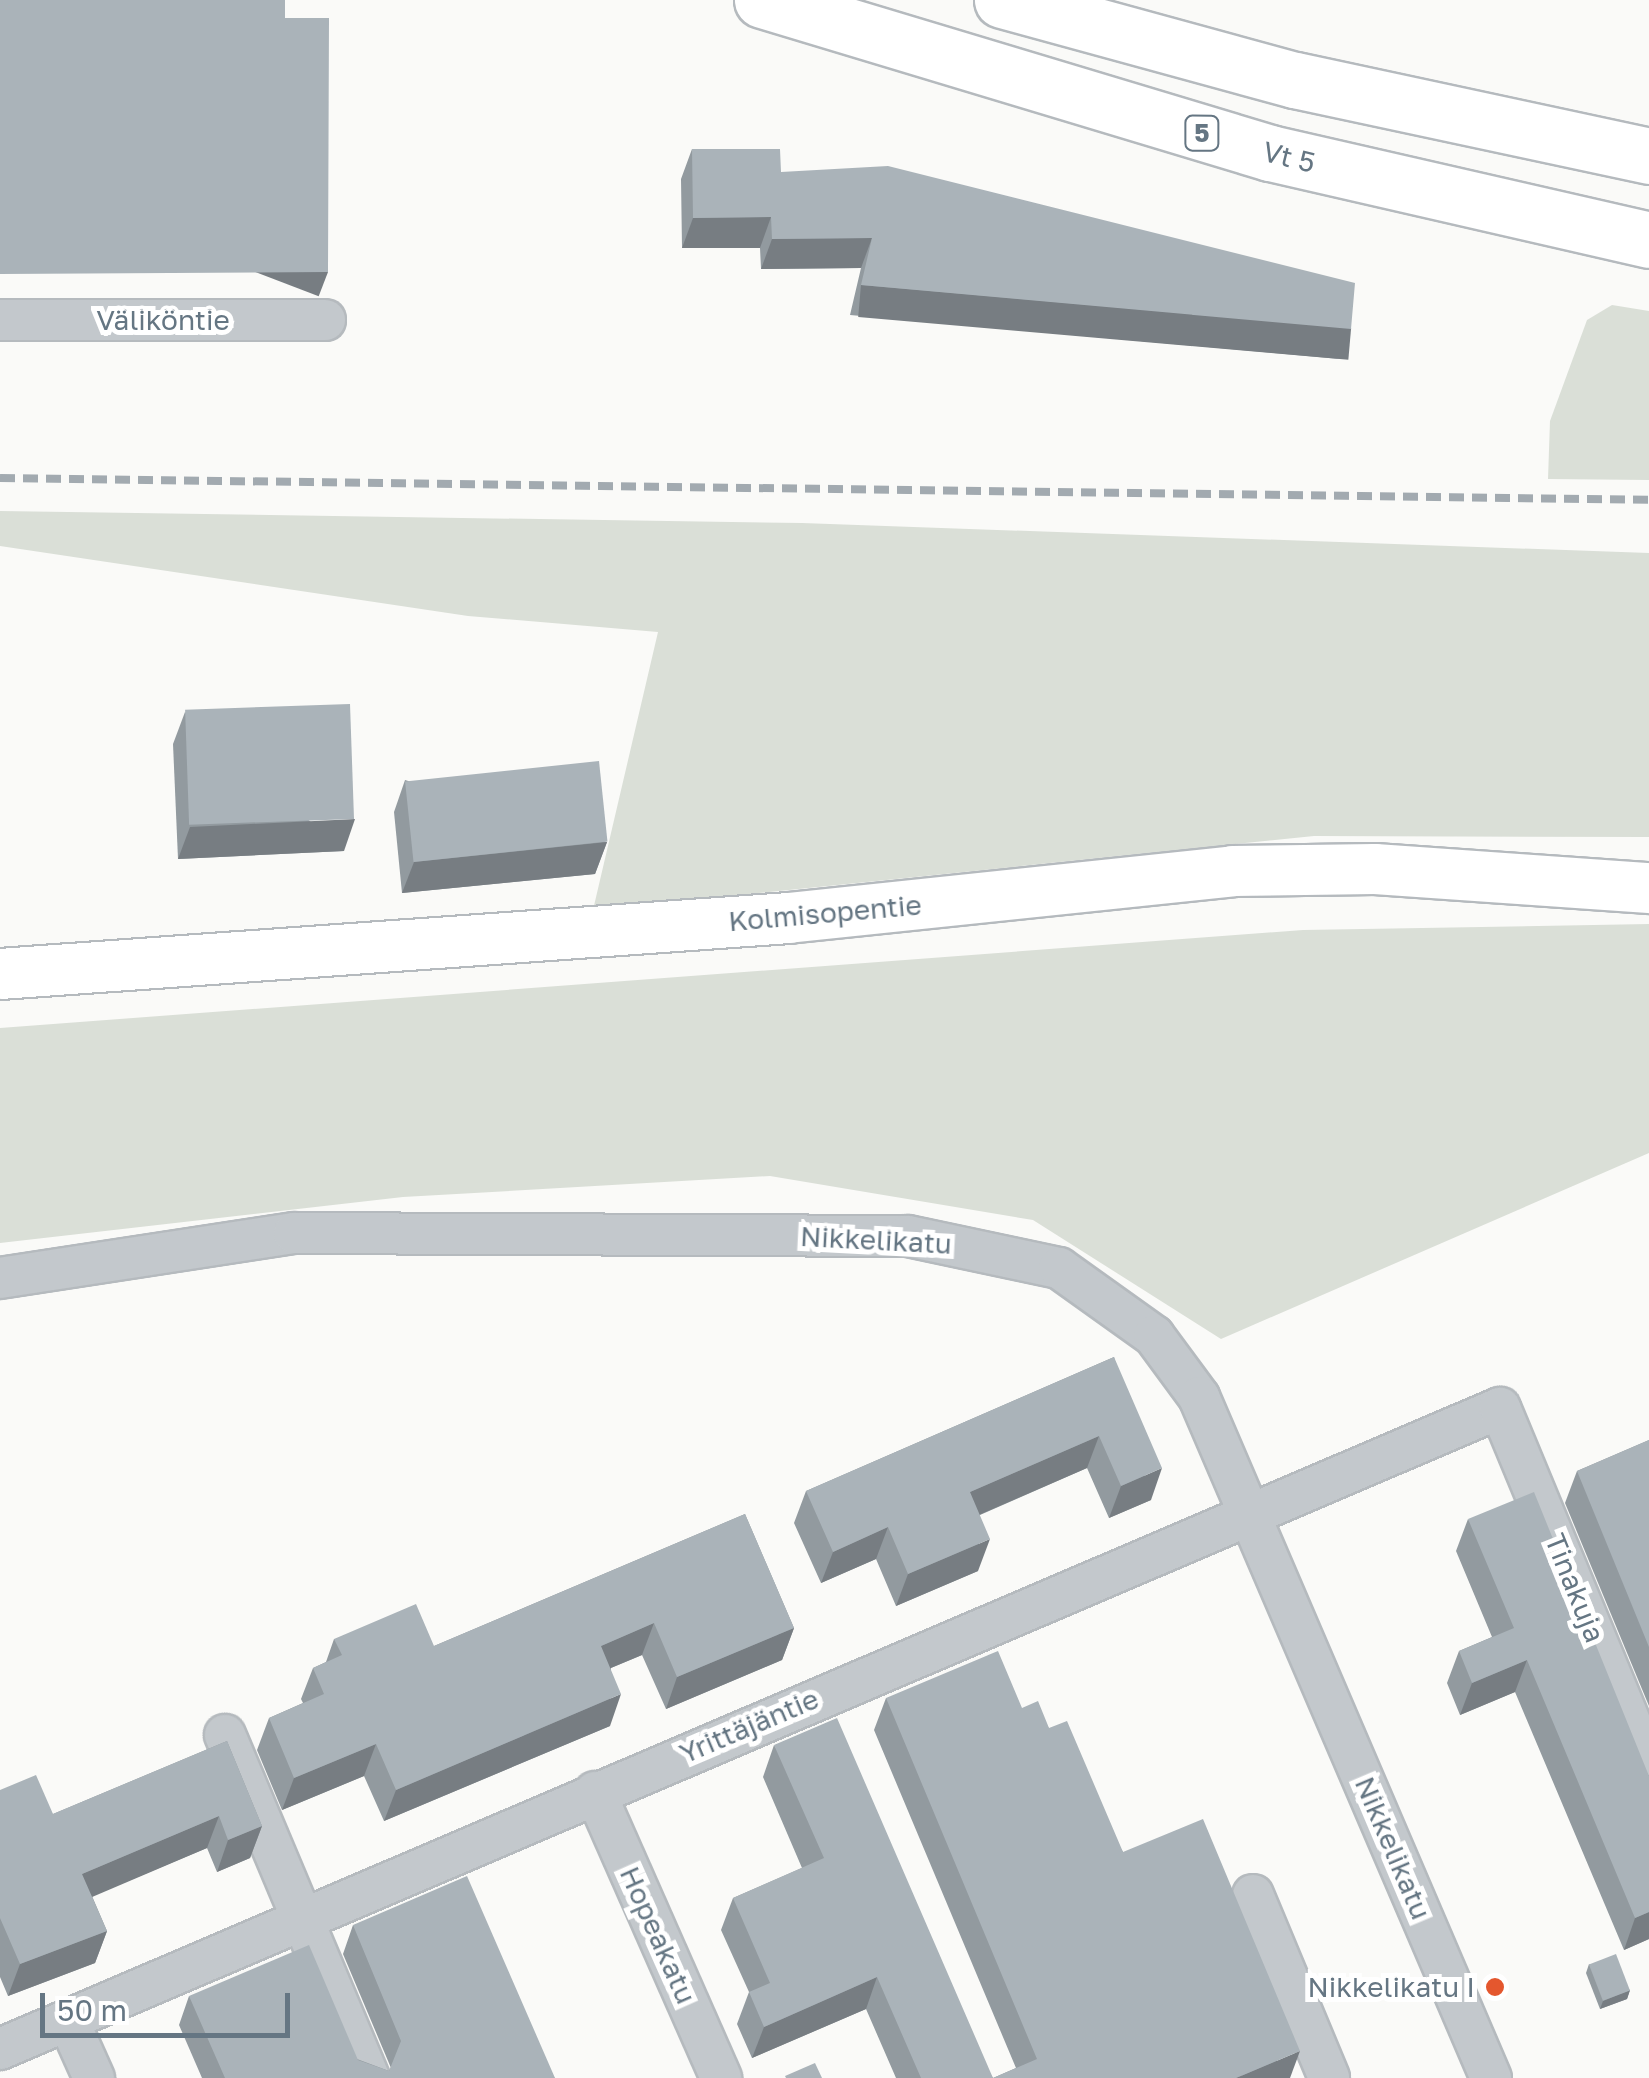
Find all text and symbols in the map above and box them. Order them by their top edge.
road number: 5 [1182,113,1222,153]
street label: Vt 5 [1259,134,1319,180]
street label: Väliköntie [96,303,230,337]
street label: Kolmisopentie [727,888,923,938]
street label: Nikkelikatu [799,1219,953,1261]
street label: Tinakuja [1538,1529,1612,1647]
street label: Yrittäjäntie [674,1682,824,1770]
street label: Nikkelikatu [1348,1772,1438,1924]
street label: Hopeakatu [613,1861,703,2009]
place label: Nikkelikatu I [1307,1970,1475,2004]
scale bar [45,1973,295,2035]
marker: Nikkelikatu I [1484,1976,1506,1998]
text: 50 m [57,1992,127,2028]

